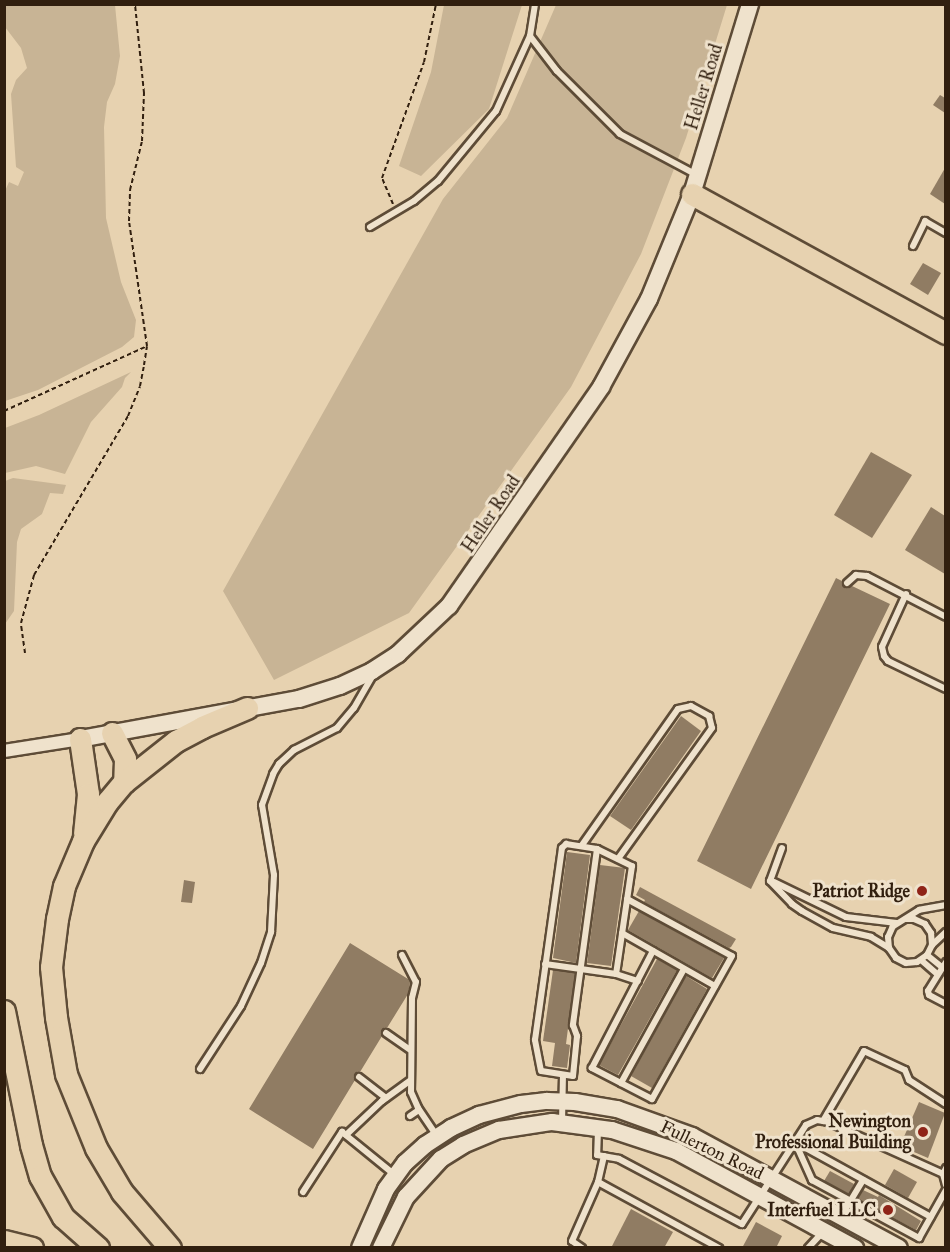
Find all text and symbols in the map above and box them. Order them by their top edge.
street label: Heller Road [681,41,727,133]
street label: Heller Road [457,471,525,557]
place label: Patriot Ridge [813,880,910,902]
marker: Patriot Ridge [915,884,929,898]
place label: Newington Professional Building [755,1111,911,1154]
street label: Fullerton Road [657,1116,767,1184]
marker: Newington Professional Building [916,1125,930,1139]
place label: Interfuel LLC [767,1199,876,1221]
marker: Interfuel LLC [881,1203,895,1217]

